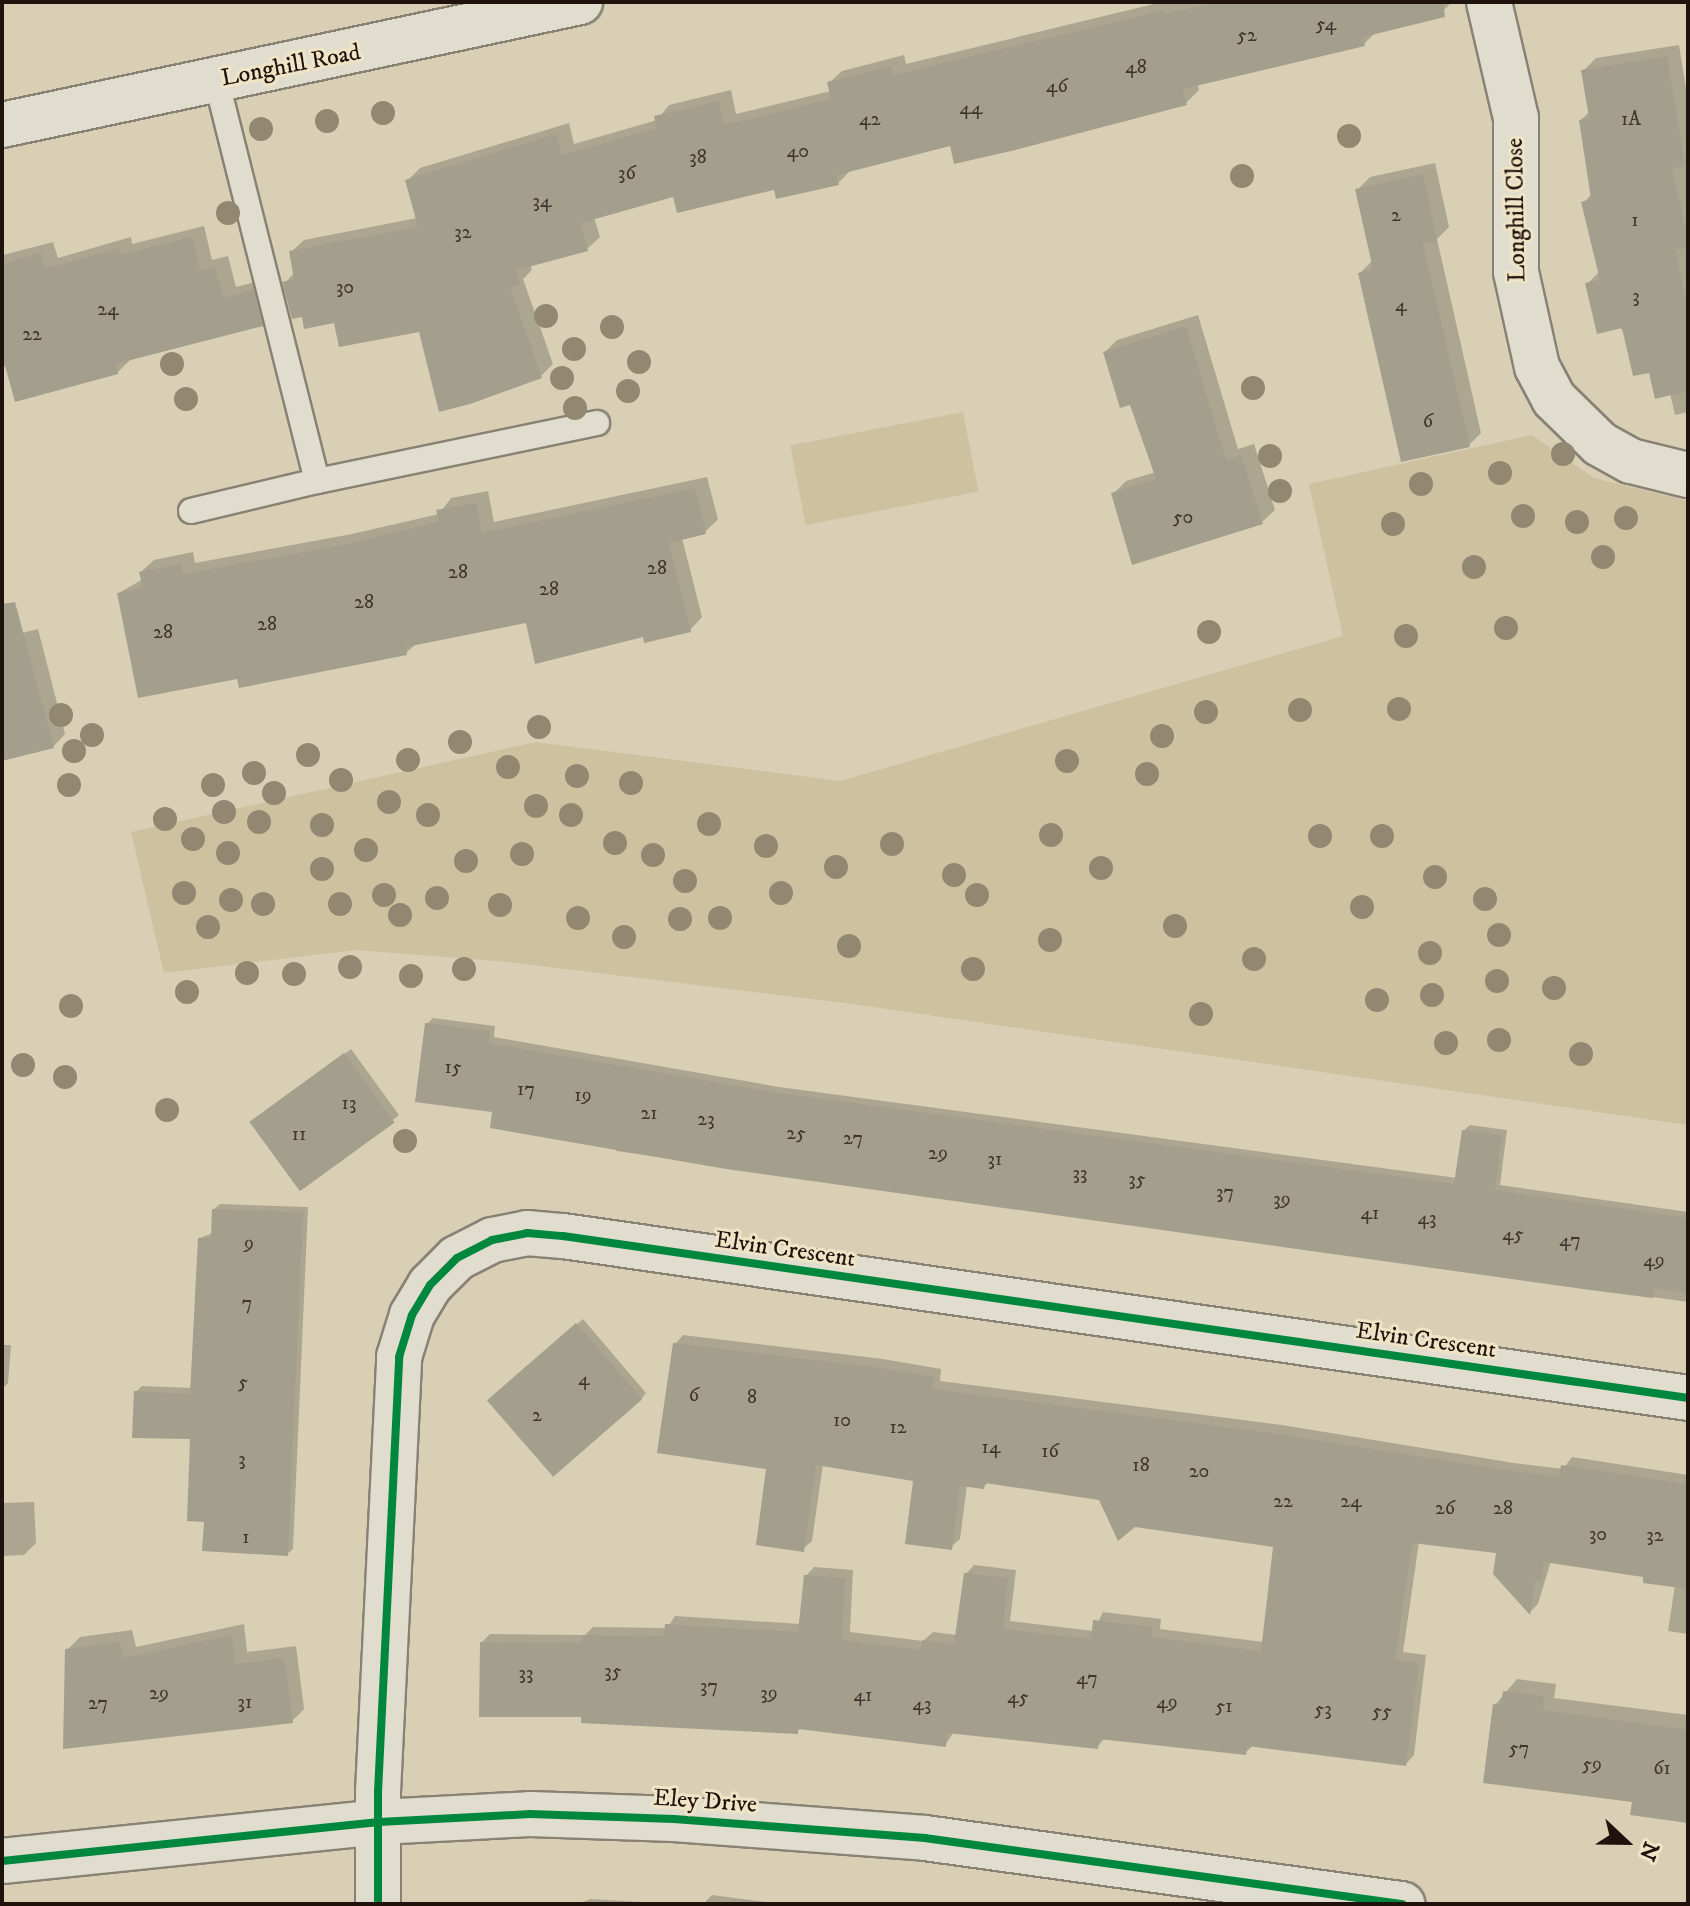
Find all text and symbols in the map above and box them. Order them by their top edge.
house number: 54 [1316,12,1336,36]
house number: 52 [1237,23,1257,47]
street label: Longhill Road [219,38,363,94]
house number: 48 [1125,55,1147,79]
house number: 46 [1046,74,1068,98]
house number: 44 [959,96,983,120]
house number: 42 [859,107,881,131]
house number: 1A [1621,107,1641,131]
street label: Longhill Close [1501,138,1533,282]
house number: 40 [787,139,809,163]
house number: 38 [689,145,707,169]
house number: 36 [618,161,636,185]
house number: 34 [533,189,551,213]
house number: 2 [1391,203,1401,227]
house number: 1 [1631,208,1639,232]
house number: 32 [454,220,472,244]
house number: 30 [336,275,354,299]
house number: 3 [1632,284,1640,308]
house number: 4 [1395,293,1407,317]
house number: 24 [97,297,119,321]
house number: 22 [22,322,42,346]
house number: 6 [1423,409,1433,433]
house number: 50 [1173,505,1193,529]
house number: 28 [647,556,667,580]
house number: 28 [448,560,468,584]
house number: 28 [539,577,559,601]
house number: 28 [354,590,374,614]
house number: 28 [257,612,277,636]
house number: 28 [153,620,173,644]
house number: 15 [444,1055,462,1079]
house number: 17 [517,1077,535,1101]
house number: 19 [574,1083,592,1107]
house number: 13 [342,1091,356,1115]
house number: 21 [640,1101,658,1125]
house number: 23 [697,1107,715,1131]
house number: 25 [786,1121,806,1145]
house number: 11 [292,1122,306,1146]
house number: 27 [843,1126,863,1150]
house number: 29 [928,1141,948,1165]
house number: 31 [988,1147,1002,1171]
house number: 33 [1073,1161,1087,1185]
house number: 35 [1128,1167,1146,1191]
house number: 37 [1216,1180,1234,1204]
house number: 39 [1273,1187,1291,1211]
house number: 41 [1361,1201,1379,1225]
house number: 43 [1418,1206,1436,1230]
house number: 45 [1502,1222,1524,1246]
street label: Elvin Crescent [713,1226,857,1274]
house number: 47 [1559,1228,1581,1252]
house number: 9 [244,1231,254,1255]
house number: 49 [1643,1248,1665,1272]
house number: 7 [242,1291,252,1315]
street label: Elvin Crescent [1354,1317,1498,1365]
house number: 4 [578,1367,590,1391]
house number: 5 [238,1370,248,1394]
house number: 6 [689,1383,699,1407]
house number: 8 [747,1385,757,1409]
house number: 2 [532,1403,542,1427]
house number: 10 [833,1408,851,1432]
house number: 12 [889,1415,907,1439]
house number: 14 [982,1435,1000,1459]
house number: 16 [1041,1439,1059,1463]
house number: 3 [238,1447,246,1471]
house number: 18 [1132,1453,1150,1477]
house number: 20 [1189,1459,1209,1483]
house number: 22 [1273,1489,1293,1513]
house number: 24 [1340,1489,1362,1513]
house number: 26 [1435,1496,1455,1520]
house number: 28 [1493,1496,1513,1520]
house number: 30 [1589,1522,1607,1546]
house number: 32 [1646,1523,1664,1547]
house number: 1 [242,1525,250,1549]
house number: 35 [604,1659,622,1683]
house number: 33 [519,1661,533,1685]
house number: 47 [1076,1666,1098,1690]
house number: 37 [700,1674,718,1698]
house number: 29 [149,1681,169,1705]
house number: 39 [760,1681,778,1705]
house number: 41 [854,1683,872,1707]
house number: 45 [1007,1685,1029,1709]
house number: 31 [238,1690,252,1714]
house number: 49 [1156,1690,1178,1714]
house number: 27 [88,1691,108,1715]
house number: 43 [913,1692,931,1716]
house number: 51 [1215,1694,1233,1718]
house number: 53 [1314,1697,1332,1721]
house number: 55 [1372,1699,1392,1723]
house number: 57 [1509,1736,1529,1760]
house number: 59 [1582,1752,1602,1776]
house number: 61 [1653,1756,1671,1780]
street label: Eley Drive [652,1784,758,1820]
north arrow [1586,1802,1666,1882]
text: N [1633,1838,1665,1865]

